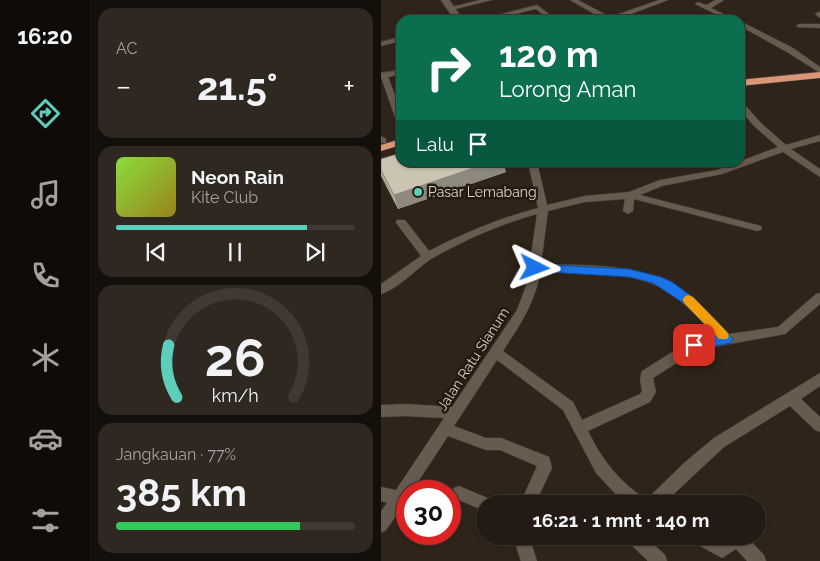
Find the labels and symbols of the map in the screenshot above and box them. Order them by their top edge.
place label: Pasar Lemabang [428,184,537,200]
marker: Pasar Lemabang [412,186,424,198]
position arrow [508,241,560,293]
street label: Jalan Ratu Sianum [434,305,512,413]
pin [673,324,715,366]
speed limit sign: 30 [396,480,461,545]

